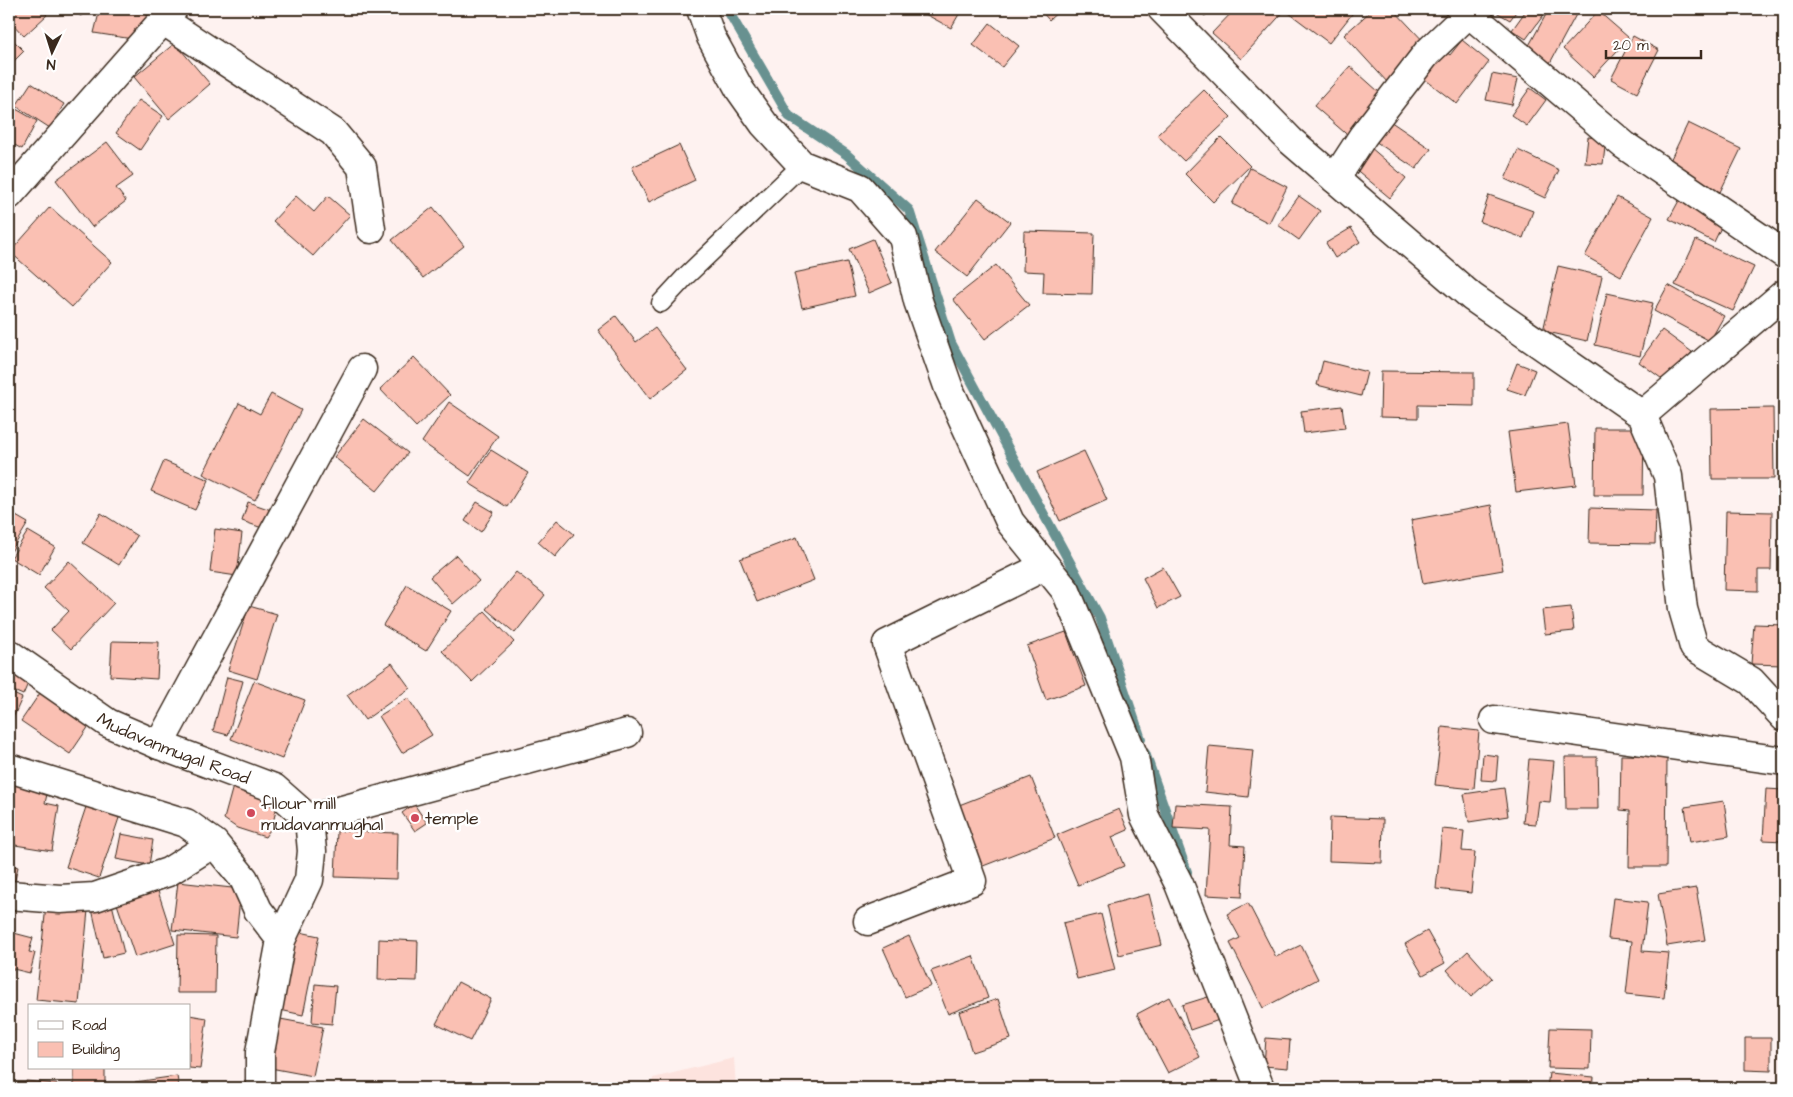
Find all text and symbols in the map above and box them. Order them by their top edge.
north arrow [28,28,78,78]
scale bar [1606,28,1700,60]
text: 20 m [1613,35,1649,56]
text: N [46,54,56,74]
street label: Mudavanmugal Road [92,706,254,790]
place label: fllour mill mudavanmughal [261,791,384,838]
place label: temple [425,806,479,831]
marker: fllour mill mudavanmughal [245,807,257,819]
marker: temple [409,812,421,824]
legend [28,1004,190,1070]
text: Road [72,1015,107,1036]
text: Building [72,1039,120,1061]

